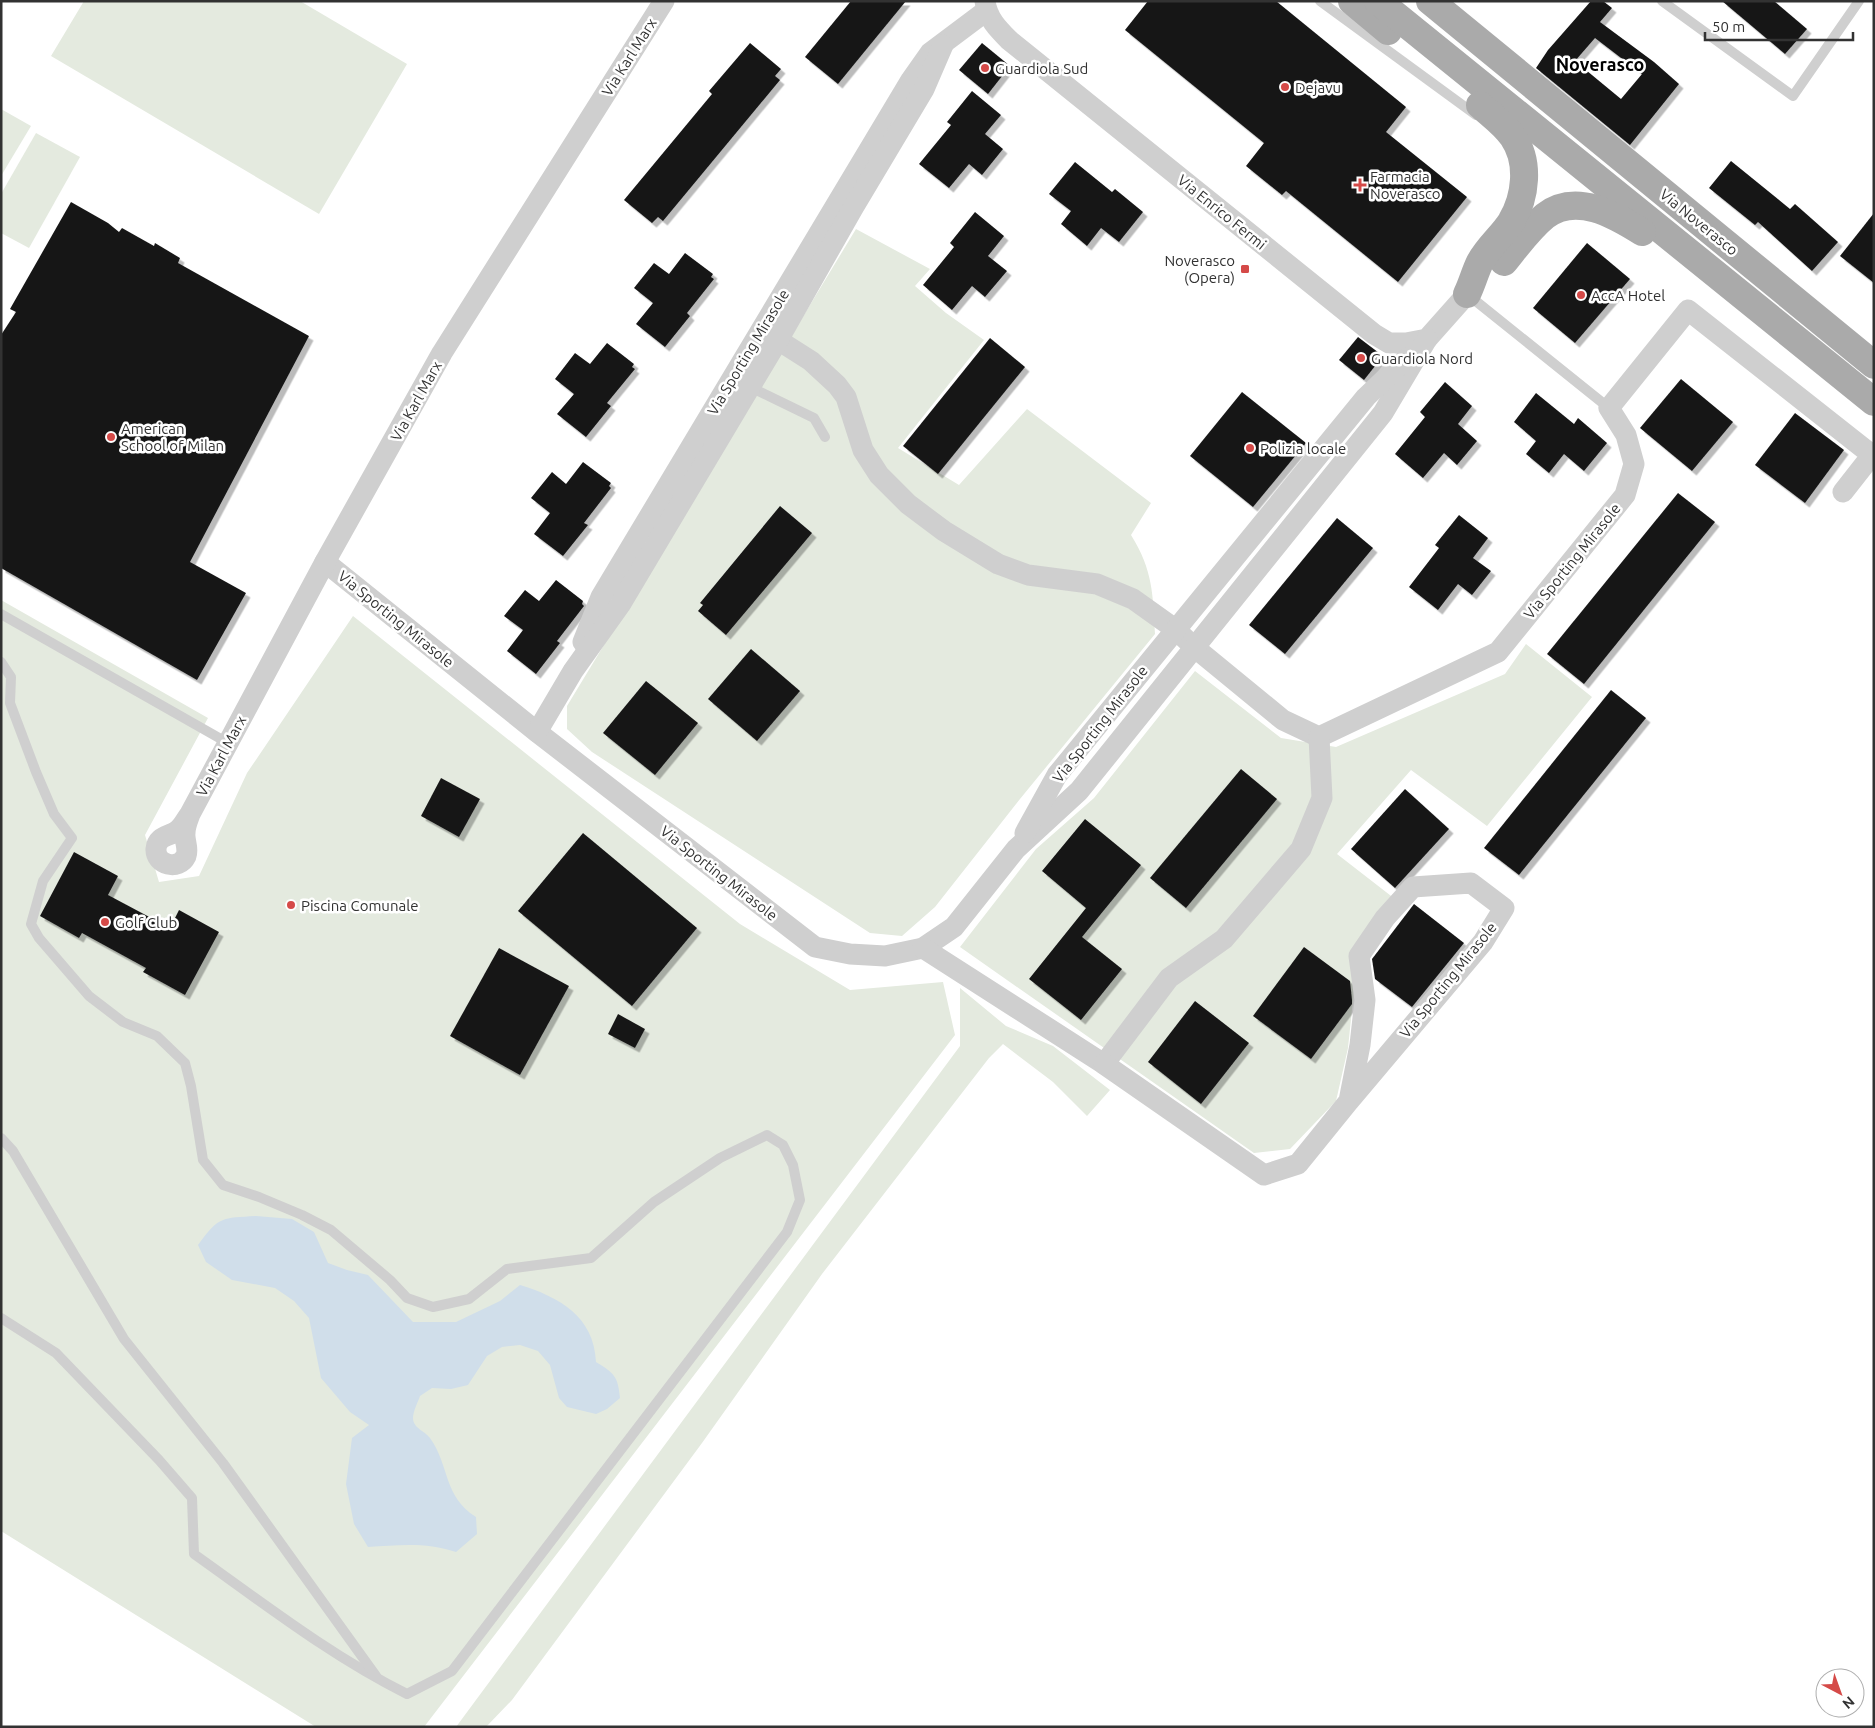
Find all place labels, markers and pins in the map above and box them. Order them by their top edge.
place label: Guardiola Sud [995,60,1088,77]
marker: Guardiola Sud [979,62,991,74]
place label: Dejavu [1295,79,1341,96]
marker: Dejavu [1279,81,1291,93]
place label: Farmacia Noverasco [1370,168,1441,202]
marker: Farmacia Noverasco [1354,179,1366,191]
place label: Noverasco (Opera) [1164,252,1235,286]
marker: Noverasco (Opera) [1239,263,1251,275]
place label: AccA Hotel [1591,287,1665,304]
marker: AccA Hotel [1575,289,1587,301]
place label: Guardiola Nord [1371,350,1473,367]
marker: Guardiola Nord [1355,352,1367,364]
place label: American School of Milan [121,420,224,454]
marker: American School of Milan [105,431,117,443]
place label: Polizia locale [1260,440,1346,457]
marker: Polizia locale [1244,442,1256,454]
place label: Piscina Comunale [301,897,418,914]
marker: Piscina Comunale [285,899,297,911]
place label: Golf Club [115,914,177,931]
marker: Golf Club [99,916,111,928]

